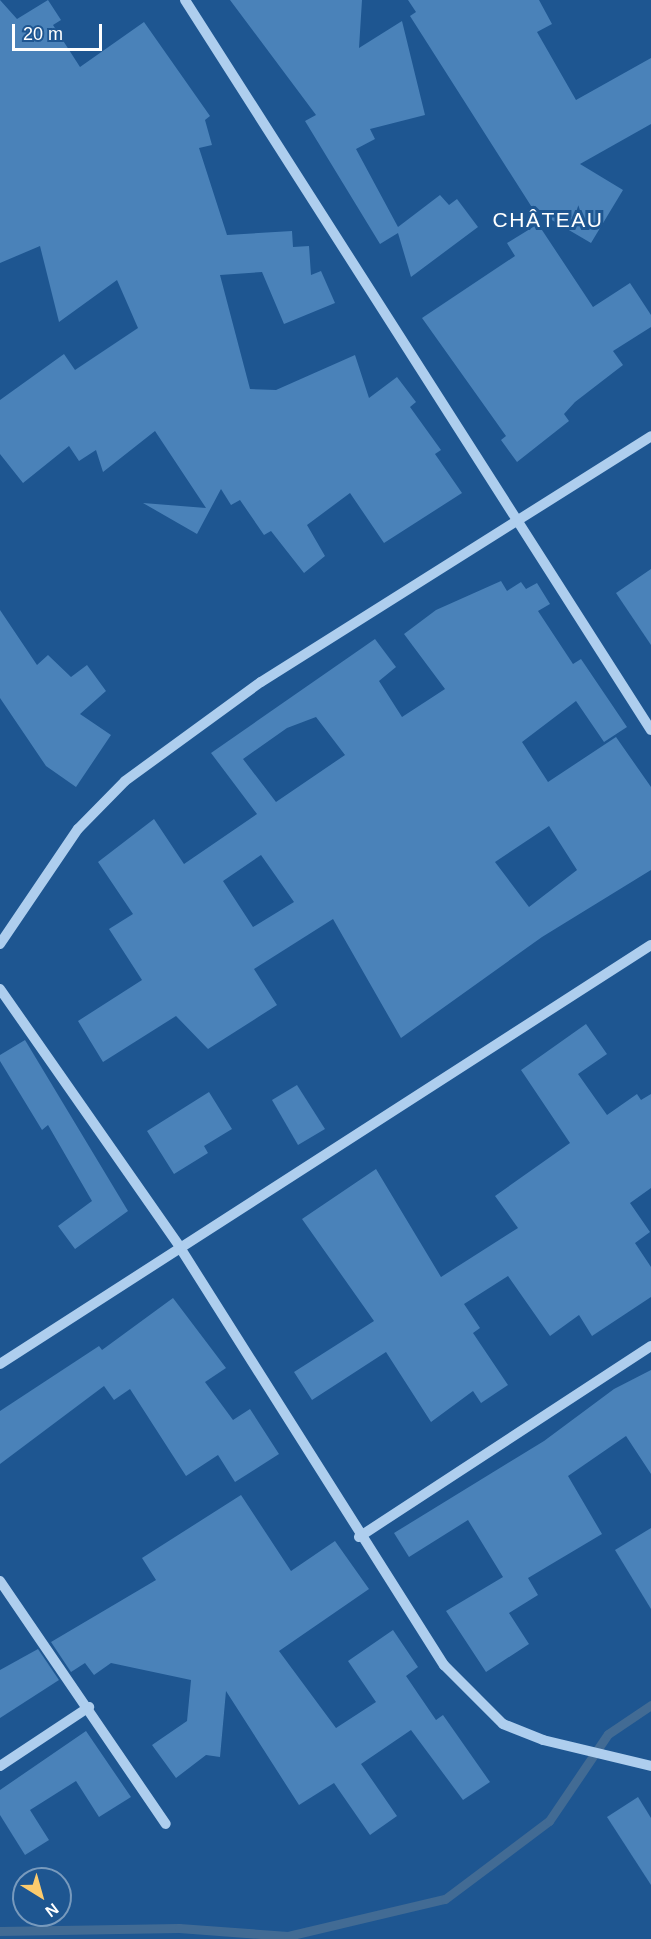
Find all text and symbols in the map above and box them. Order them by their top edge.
scale bar [15,12,105,50]
text: 20 m [23,24,63,44]
district label: CHÂTEAU [493,207,603,233]
north arrow [12,1867,72,1927]
text: N [42,1900,62,1920]

